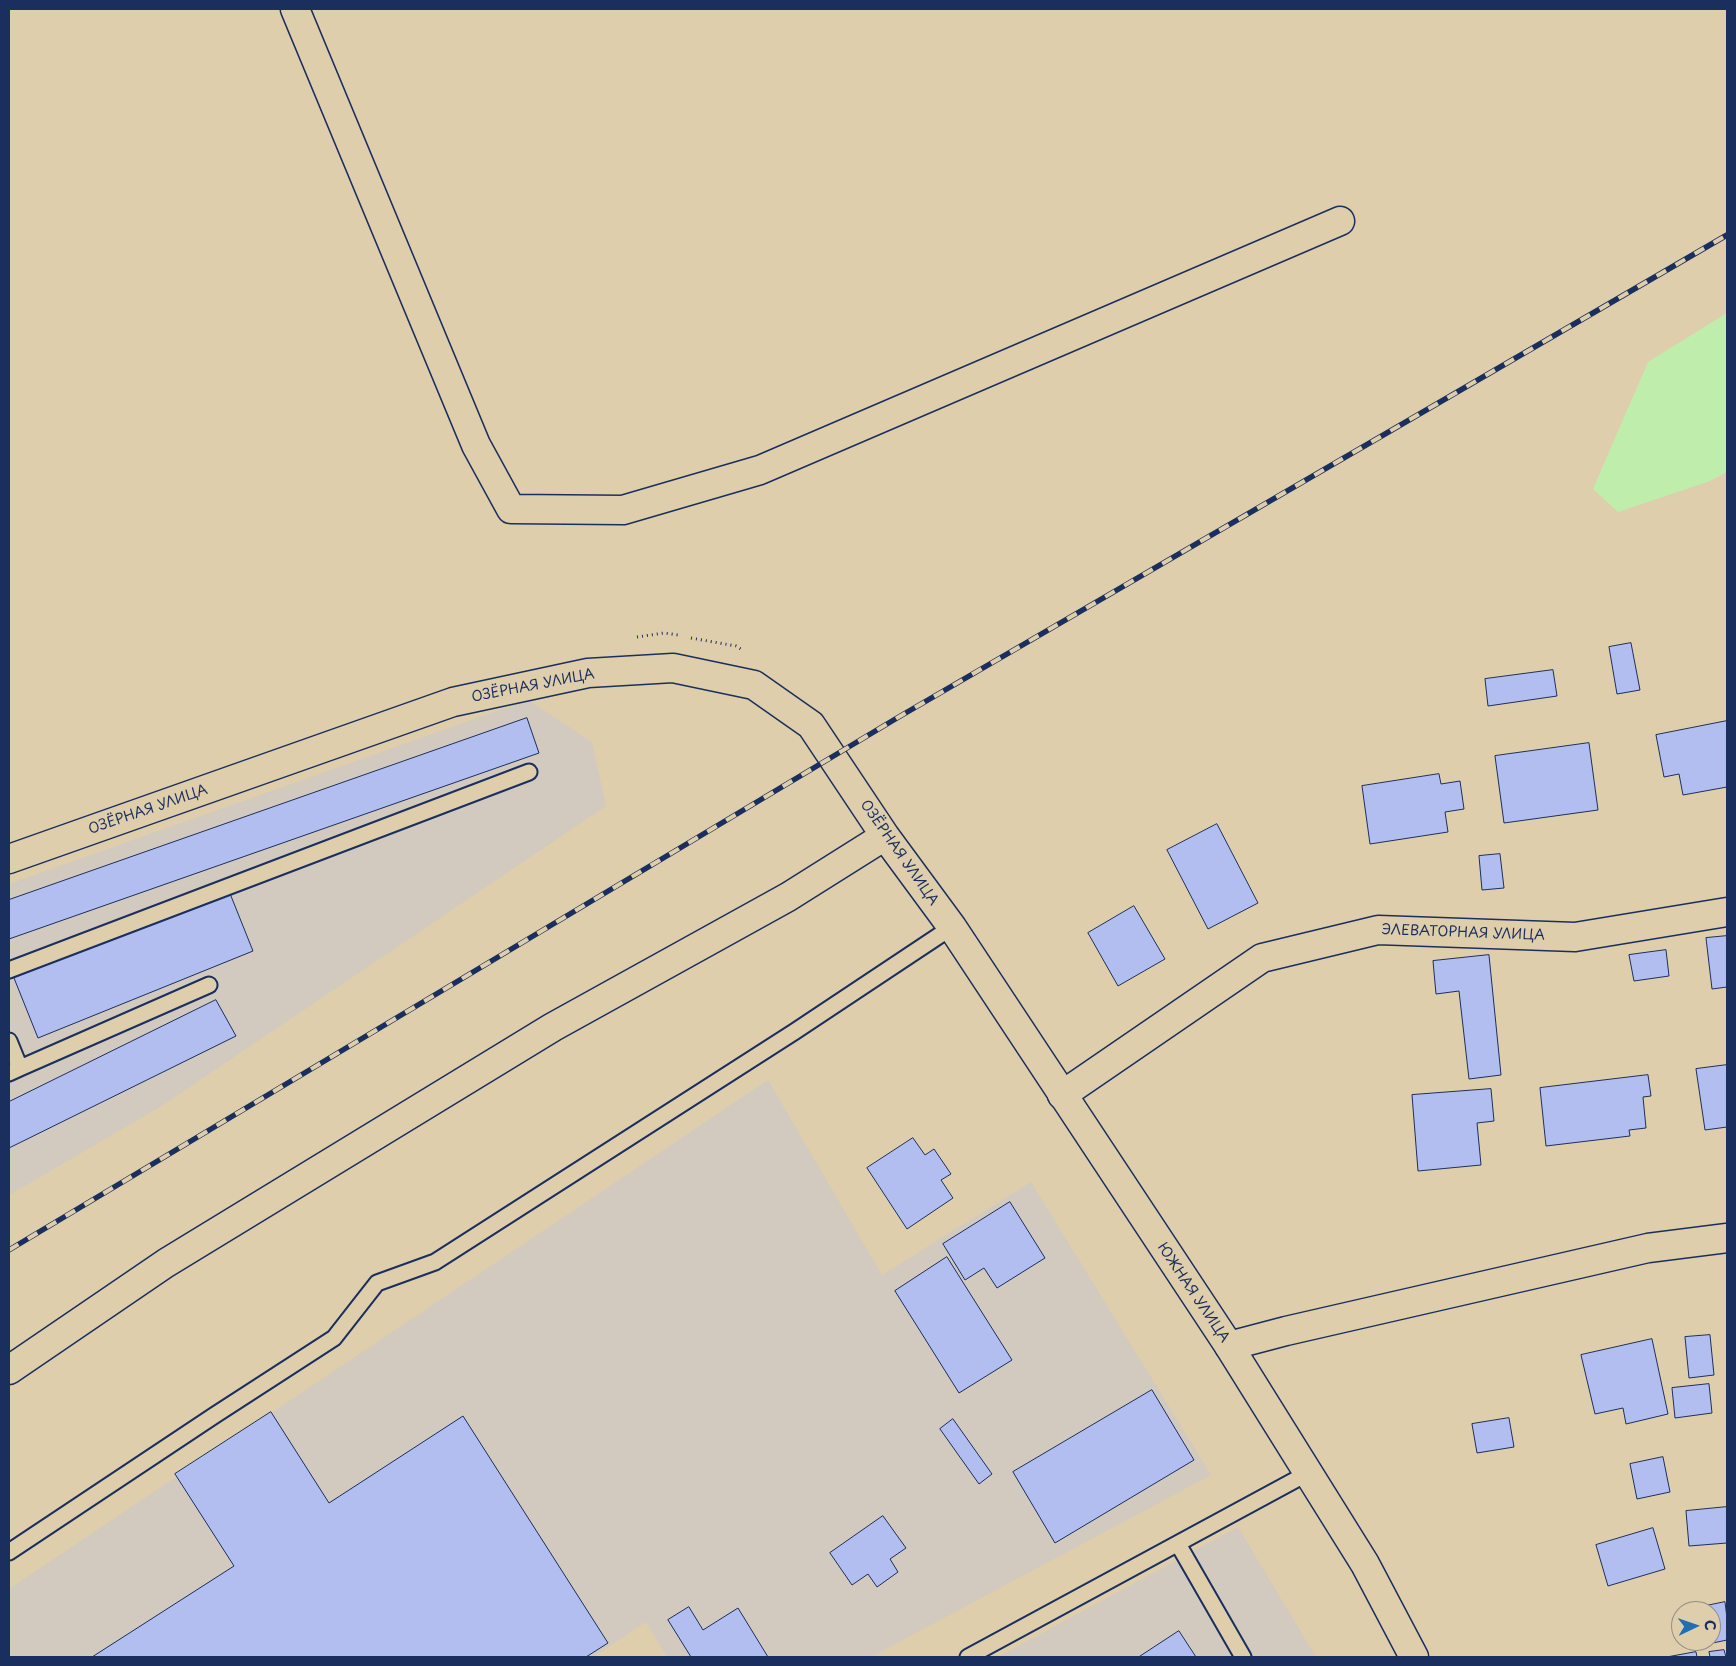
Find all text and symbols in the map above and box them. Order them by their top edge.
street label: ОЗЁРНАЯ УЛИЦА [470,666,596,706]
street label: ОЗЁРНАЯ УЛИЦА [86,782,210,838]
street label: ОЗЁРНАЯ УЛИЦА [856,797,942,909]
street label: ЭЛЕВАТОРНАЯ УЛИЦА [1381,922,1545,944]
street label: ЮЖНАЯ УЛИЦА [1153,1240,1233,1346]
north arrow [1671,1601,1721,1651]
text: С [1700,1619,1721,1631]

